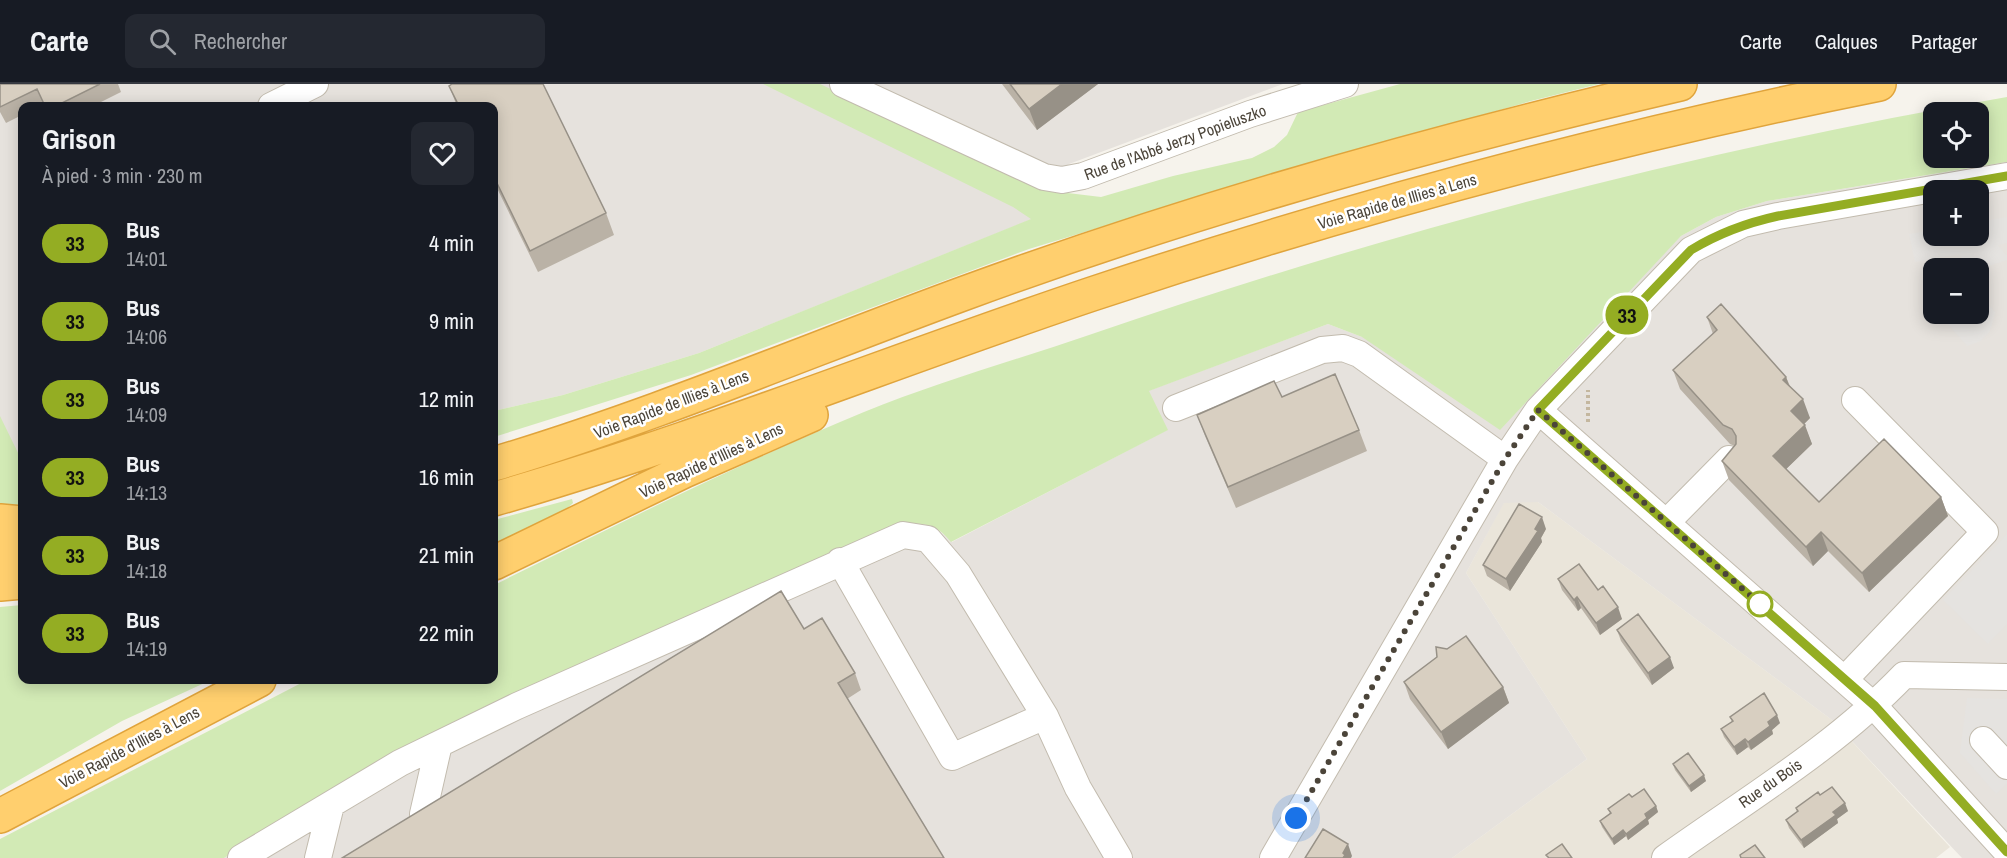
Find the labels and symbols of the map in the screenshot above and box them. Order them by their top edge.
street label: Rue de l'Abbé Jerzy Popieluszko [1081,99,1269,185]
street label: Voie Rapide de Illies à Lens [1315,168,1479,234]
line badge: 33 [1600,296,1654,334]
street label: Voie Rapide de Illies à Lens [590,364,752,444]
street label: Voie Rapide d’Illies à Lens [636,417,786,503]
unlabelled marker [1747,591,1773,617]
street label: Voie Rapide d’Illies à Lens [55,701,203,793]
street label: Rue du Bois [1734,753,1806,813]
your location [1281,803,1311,833]

